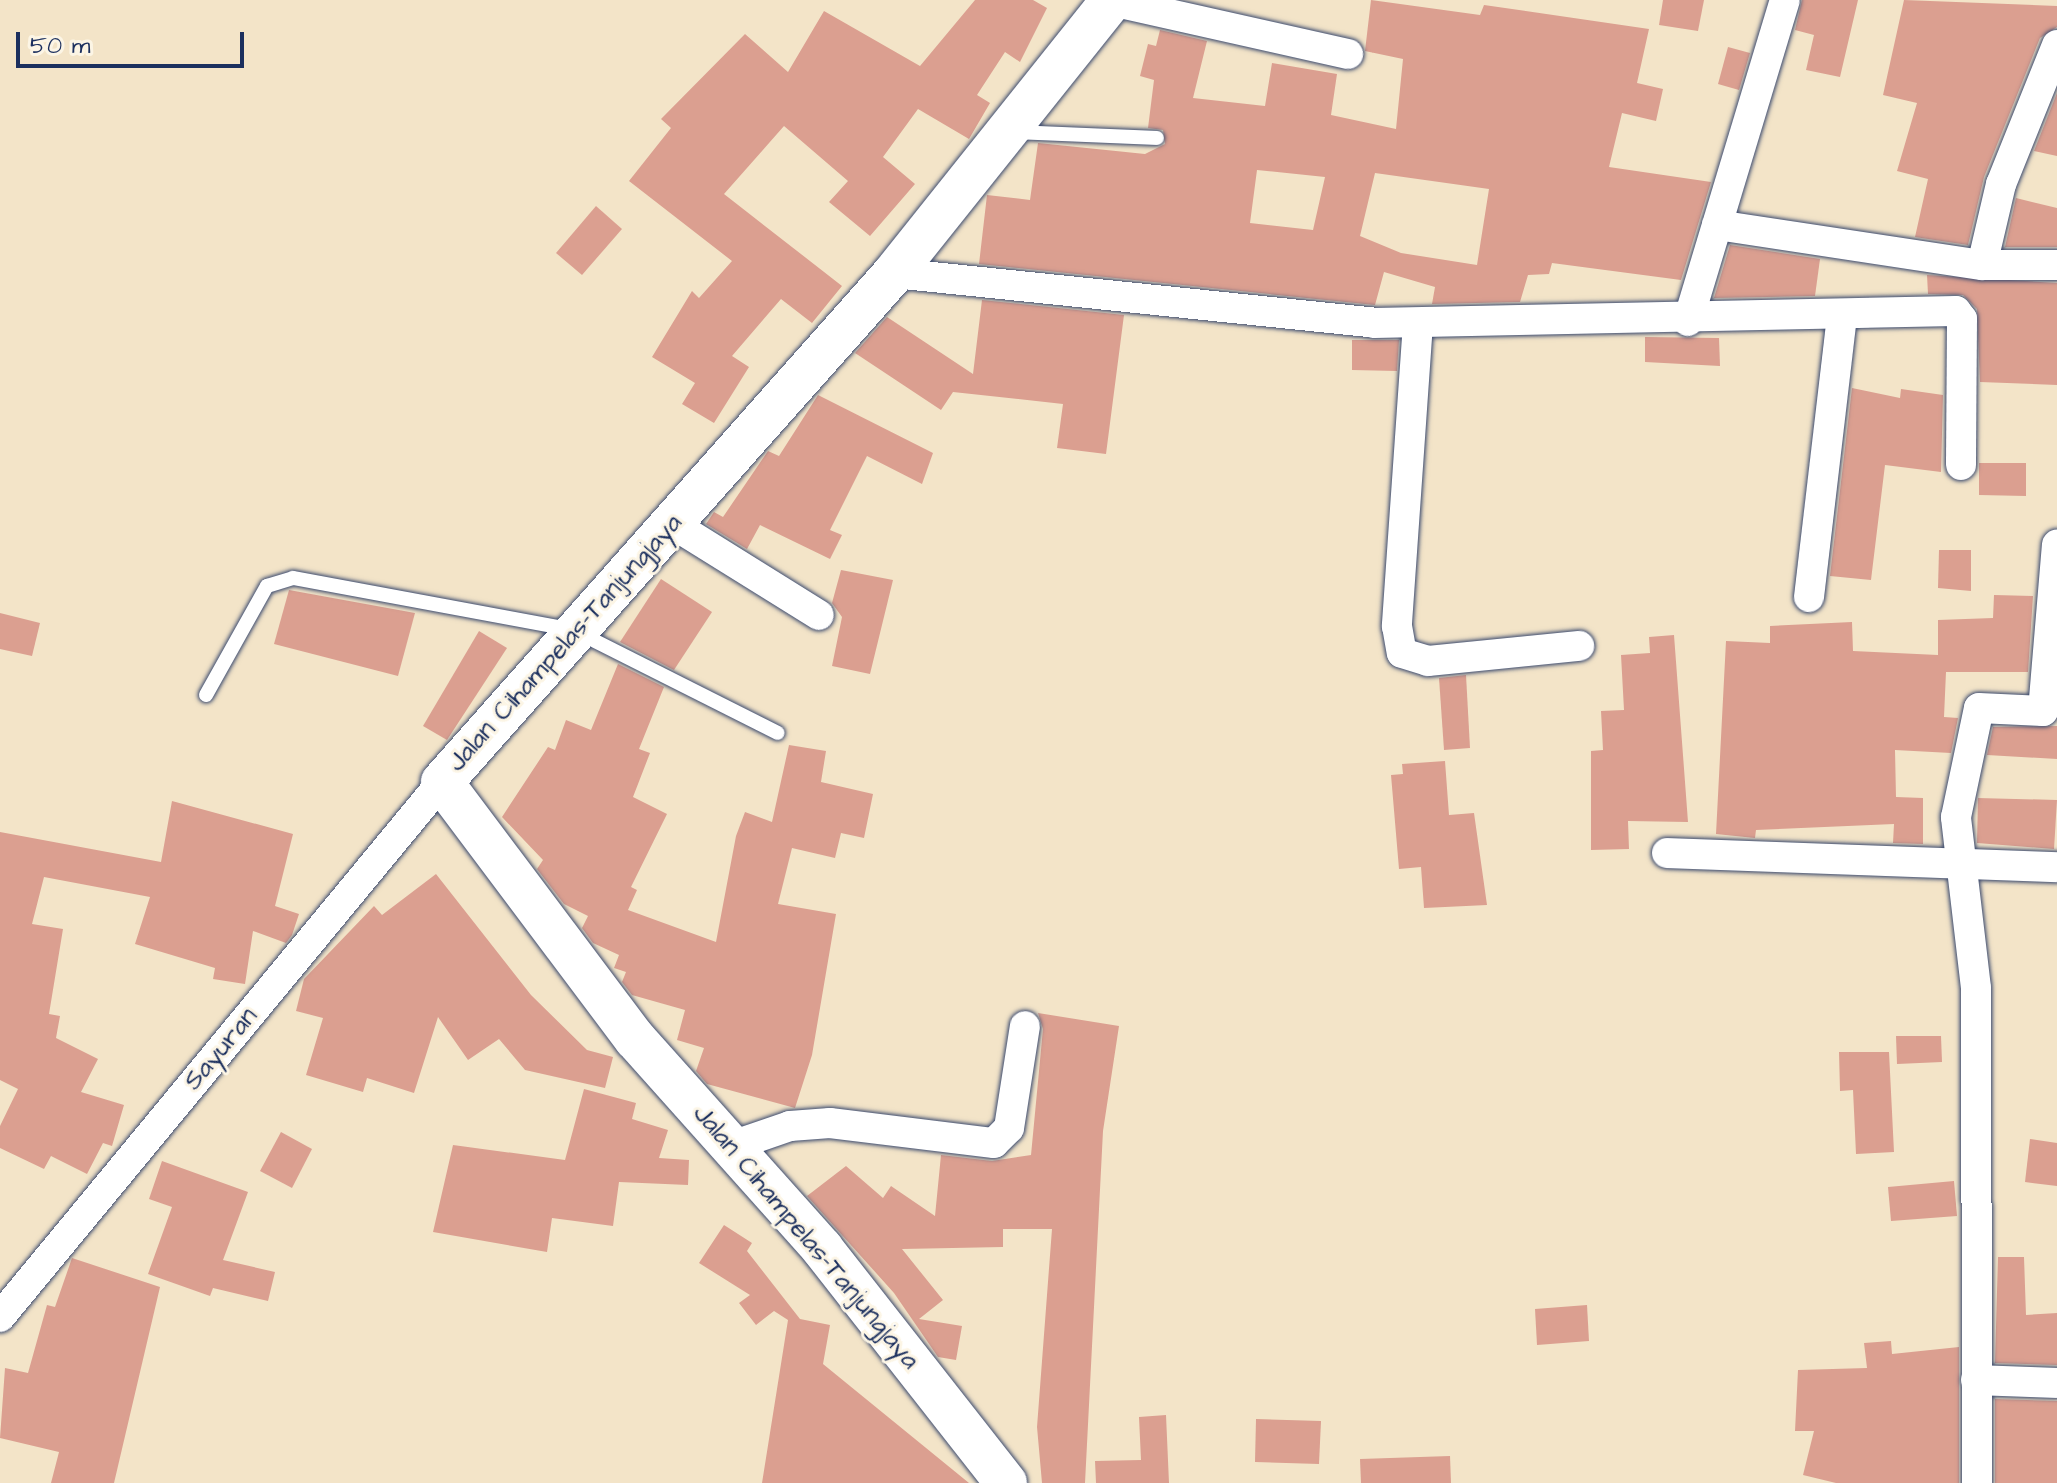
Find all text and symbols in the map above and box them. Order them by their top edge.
scale bar [20,16,248,66]
text: 50 m [30,29,90,63]
street label: Jalan Cihampelas-Tanjungjaya [441,508,689,778]
street label: Sayuran [178,1001,264,1097]
street label: Jalan Cihampelas-Tanjungjaya [686,1099,926,1375]

